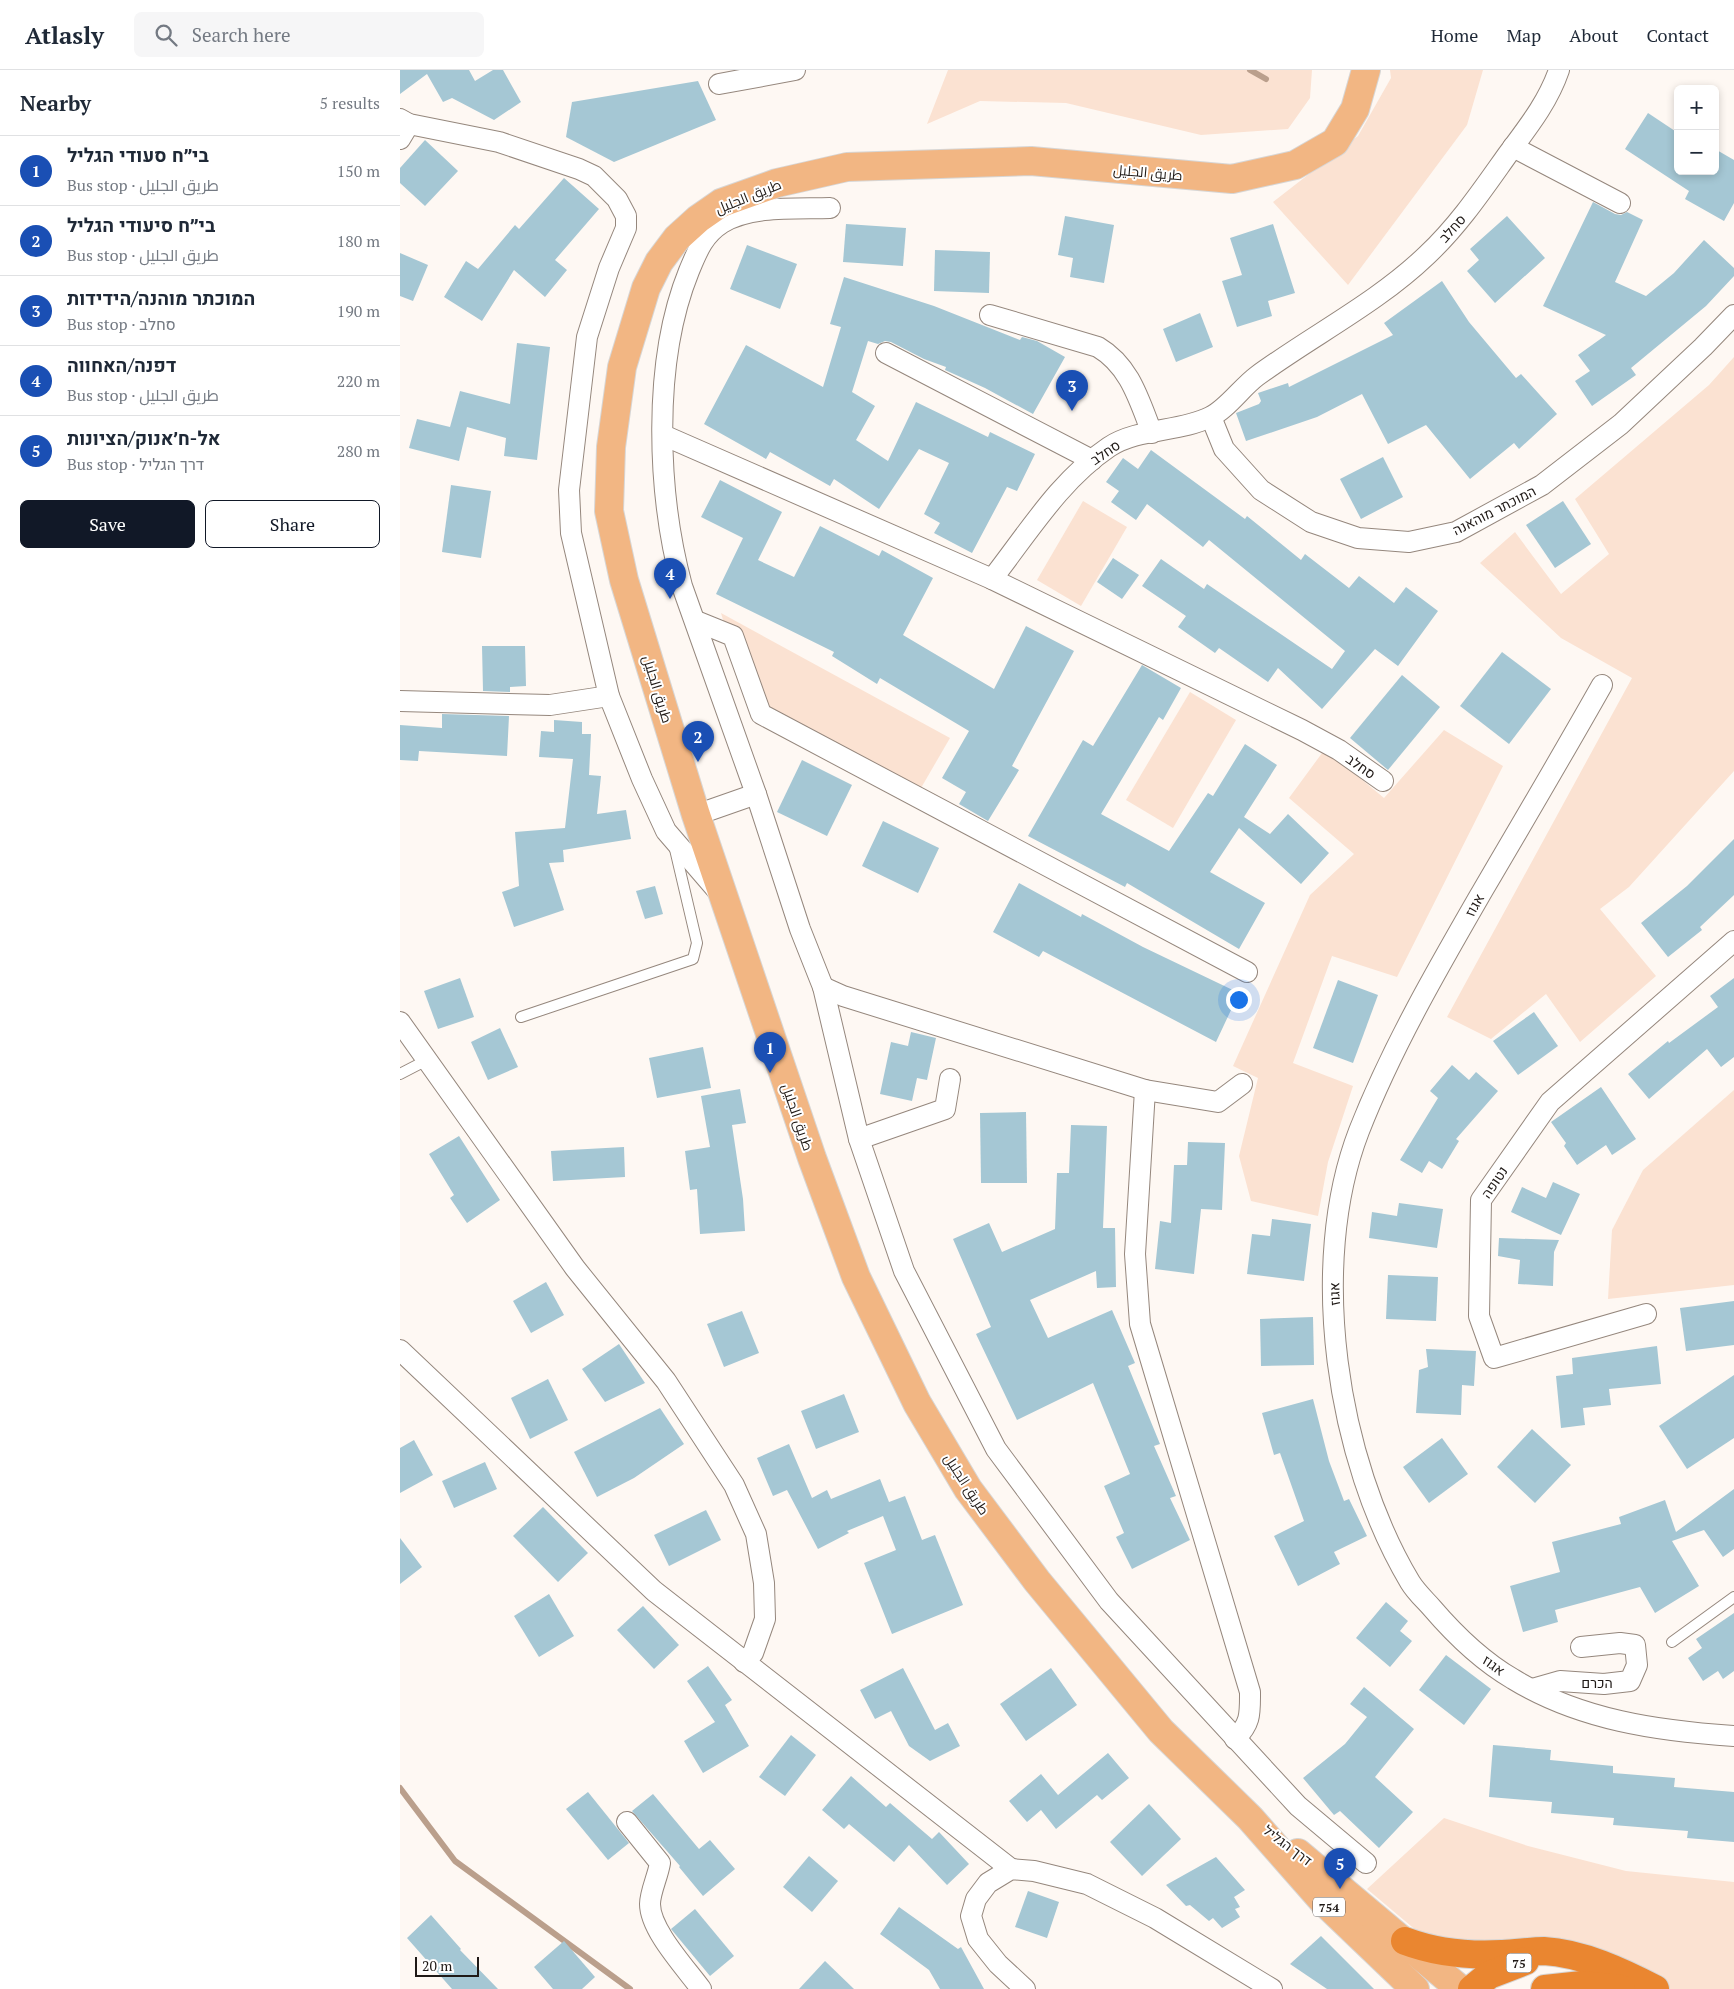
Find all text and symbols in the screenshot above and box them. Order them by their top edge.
search box [134,12,484,57]
text: Atlasly [25,19,104,51]
icon: search [152,21,180,49]
text: Search here [192,22,291,47]
text: Home [1431,23,1478,47]
text: Map [1506,23,1541,47]
text: About [1569,23,1618,47]
text: Contact [1646,23,1709,47]
map controls [1674,85,1719,175]
button: + [1674,85,1719,130]
text: Nearby [20,89,91,117]
text: 5 results [320,92,380,114]
button: − [1674,130,1719,175]
text: בי״ח סעודי הגליל [67,142,209,167]
text: 1 [31,160,41,182]
text: 150 m [337,160,380,182]
street label: طريق الجليل [1112,160,1184,184]
text: Bus stop · طريق الجليل [67,174,219,196]
street label: طريق الجليل [712,174,784,218]
street label: סחלב [1434,210,1470,246]
text: בי״ח סיעודי הגליל [67,212,215,237]
text: 2 [31,230,41,252]
text: 180 m [337,230,380,252]
text: Bus stop · طريق الجليل [67,244,219,266]
text: המוכתר מוהנה/הידידות [67,285,255,310]
text: 3 [31,300,41,322]
text: 190 m [337,300,380,322]
text: Bus stop · סחלב [67,313,176,335]
text: דפנה/האחווה [67,352,177,377]
text: 4 [31,370,41,392]
text: 220 m [337,370,380,392]
pin: 3 [1056,370,1088,411]
text: Bus stop · طريق الجليل [67,384,219,406]
text: אל-ח׳אנוק/הציונות [67,425,221,450]
street label: סחלב [1086,435,1124,469]
text: 5 [31,440,41,462]
text: 280 m [337,440,380,462]
text: Bus stop · דרך הגליל [67,453,204,475]
street label: המוכתר מוהאנה [1449,481,1539,539]
button: Save [20,500,195,548]
button: Share [205,500,380,548]
pin: 4 [654,558,686,599]
street label: طريق الجليل [639,653,677,725]
pin: 2 [682,721,714,762]
street label: סחלב [1342,749,1380,783]
street label: אגוז [1460,890,1488,920]
your location [1226,987,1252,1013]
pin: 1 [754,1032,786,1073]
street label: طريق الجليل [778,1081,818,1153]
street label: נטופה [1476,1162,1512,1202]
street label: אגוז [1324,1282,1344,1306]
street label: طريق الجليل [940,1450,994,1518]
street label: אגוז [1479,1650,1509,1680]
street label: הכרם [1581,1673,1613,1692]
street label: דרך הגליל [1260,1820,1316,1870]
pin: 5 [1324,1848,1356,1889]
road number: 754 [1313,1898,1345,1916]
scale bar [415,1954,479,1977]
road number: 75 [1506,1954,1532,1972]
text: 20 m [422,1956,452,1975]

